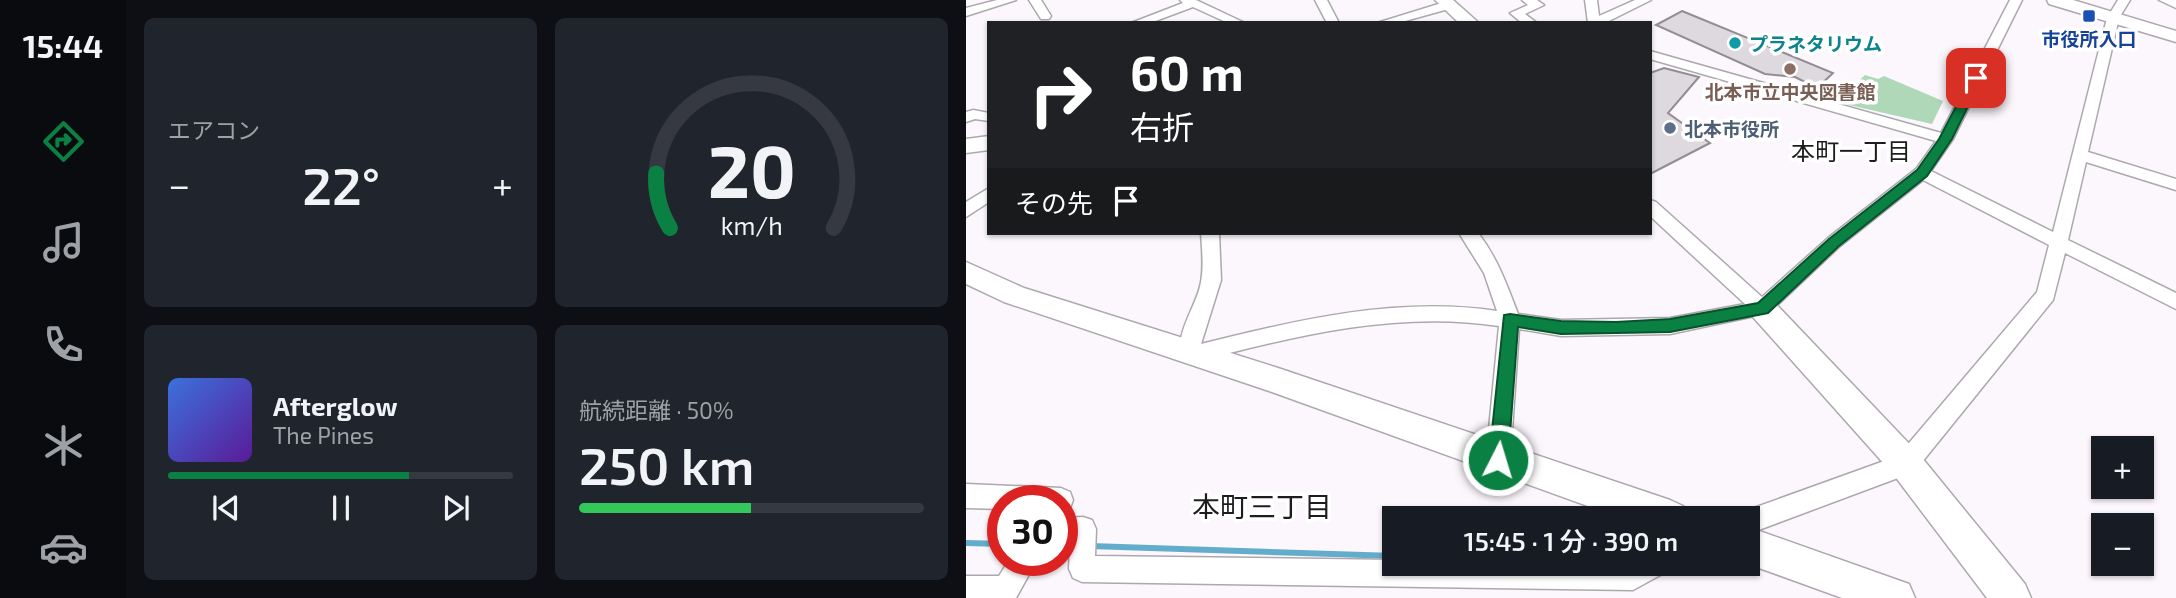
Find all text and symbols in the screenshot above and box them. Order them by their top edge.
marker: 市役所入口 [2081,8,2097,24]
text: 15:44 [23,26,103,64]
place label: 市役所入口 [2041,27,2137,50]
place label: プラネタリウム [1749,32,1882,55]
marker: プラネタリウム [1727,35,1743,51]
text: 60 m [1130,42,1244,101]
pin [1946,48,2006,108]
icon: right [1015,49,1106,140]
icon: arrive [1957,59,1995,97]
marker: 北本市立中央図書館 [1782,61,1798,77]
place label: 北本市立中央図書館 [1704,80,1876,103]
text: 右折 [1130,107,1194,145]
text: エアコン [168,116,260,144]
icon: directions [39,117,88,166]
place label: 北本市役所 [1684,117,1779,140]
marker: 北本市役所 [1662,120,1678,136]
text: 20 [707,126,796,214]
district label: 本町一丁目 [1791,136,1911,165]
text: 22° [302,153,380,215]
text: − [168,161,190,207]
text: + [492,161,513,207]
icon: arrive [1107,182,1145,220]
text: その先 [1015,187,1093,218]
text: km/h [720,210,783,240]
icon: music [39,218,88,267]
icon: phone [39,320,88,369]
text: Afterglow [273,390,398,421]
text: 航続距離 · 50% [579,396,733,424]
icon: climate [39,421,88,470]
text: The Pines [273,421,374,449]
position arrow [1461,423,1535,497]
text: 250 km [579,433,754,495]
map controls [2091,436,2154,576]
button: + [2091,436,2154,499]
speed limit sign: 30 [987,485,1078,576]
icon: previous [207,489,245,527]
icon: pause [322,489,360,527]
icon: next [437,489,475,527]
district label: 本町三丁目 [1192,489,1332,523]
button: − [2091,513,2154,576]
icon: car [39,523,88,572]
text: 15:45 · 1 分 · 390 m [1464,525,1678,556]

